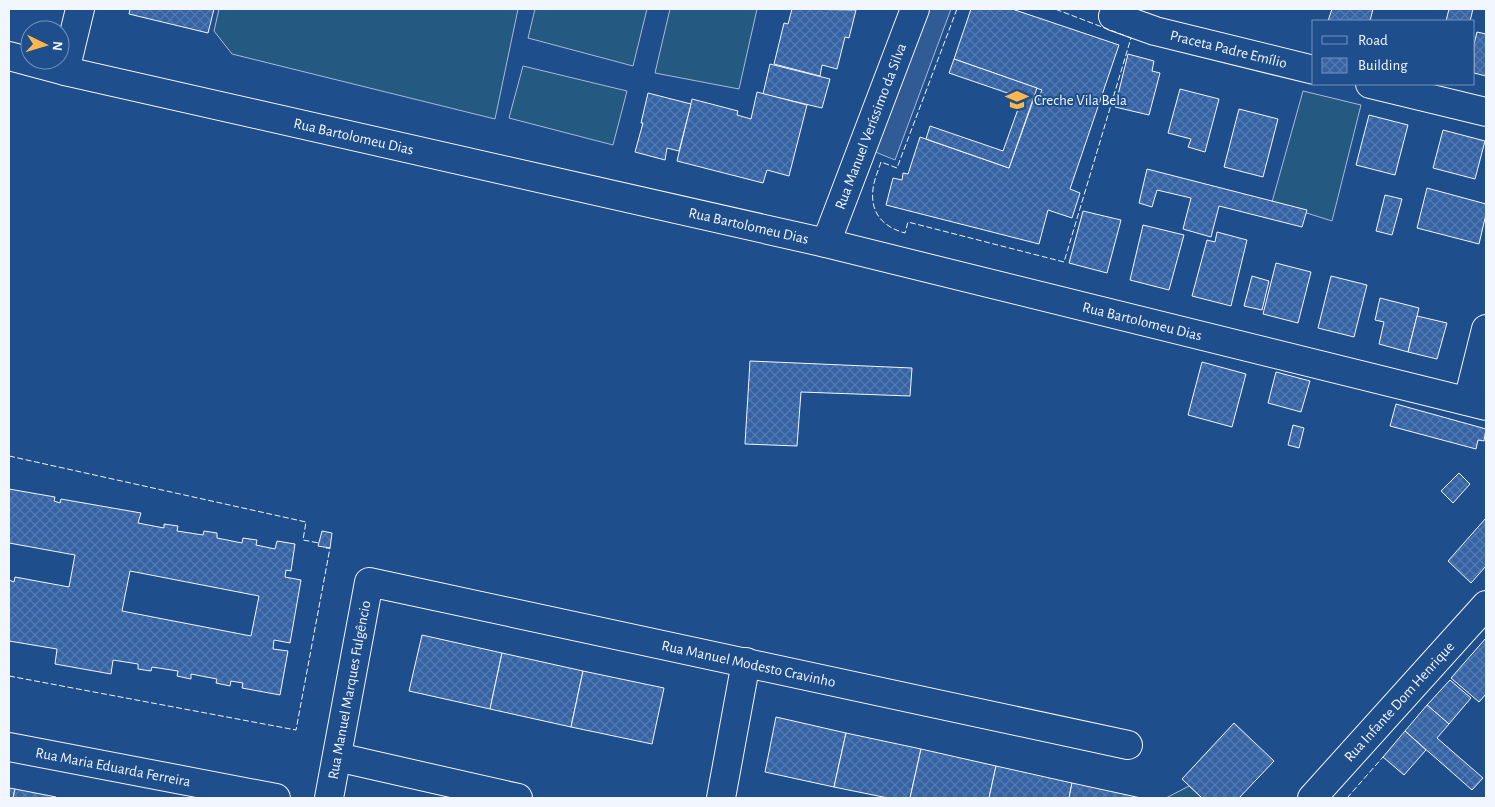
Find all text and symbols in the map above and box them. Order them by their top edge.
north arrow [20,20,70,70]
legend [1312,20,1475,85]
street label: Praceta Padre Emílio [1169,27,1289,71]
text: Road [1358,33,1388,48]
text: N [50,41,64,52]
street label: Rua Manuel Veríssimo da Silva [832,41,909,211]
text: Building [1358,58,1408,73]
school or university icon: Creche Vila Bela [1004,87,1030,113]
place label: Creche Vila Bela [1034,93,1127,108]
street label: Rua Bartolomeu Dias [292,115,415,157]
street label: Rua Bartolomeu Dias [687,205,810,246]
street label: Rua Bartolomeu Dias [1081,299,1204,343]
street label: Rua Manuel Marques Fulgêncio [325,599,373,781]
street label: Rua Manuel Modesto Cravinho [660,638,837,690]
street label: Rua Infante Dom Henrique [1341,638,1457,764]
street label: Rua Maria Eduarda Ferreira [34,745,192,789]

